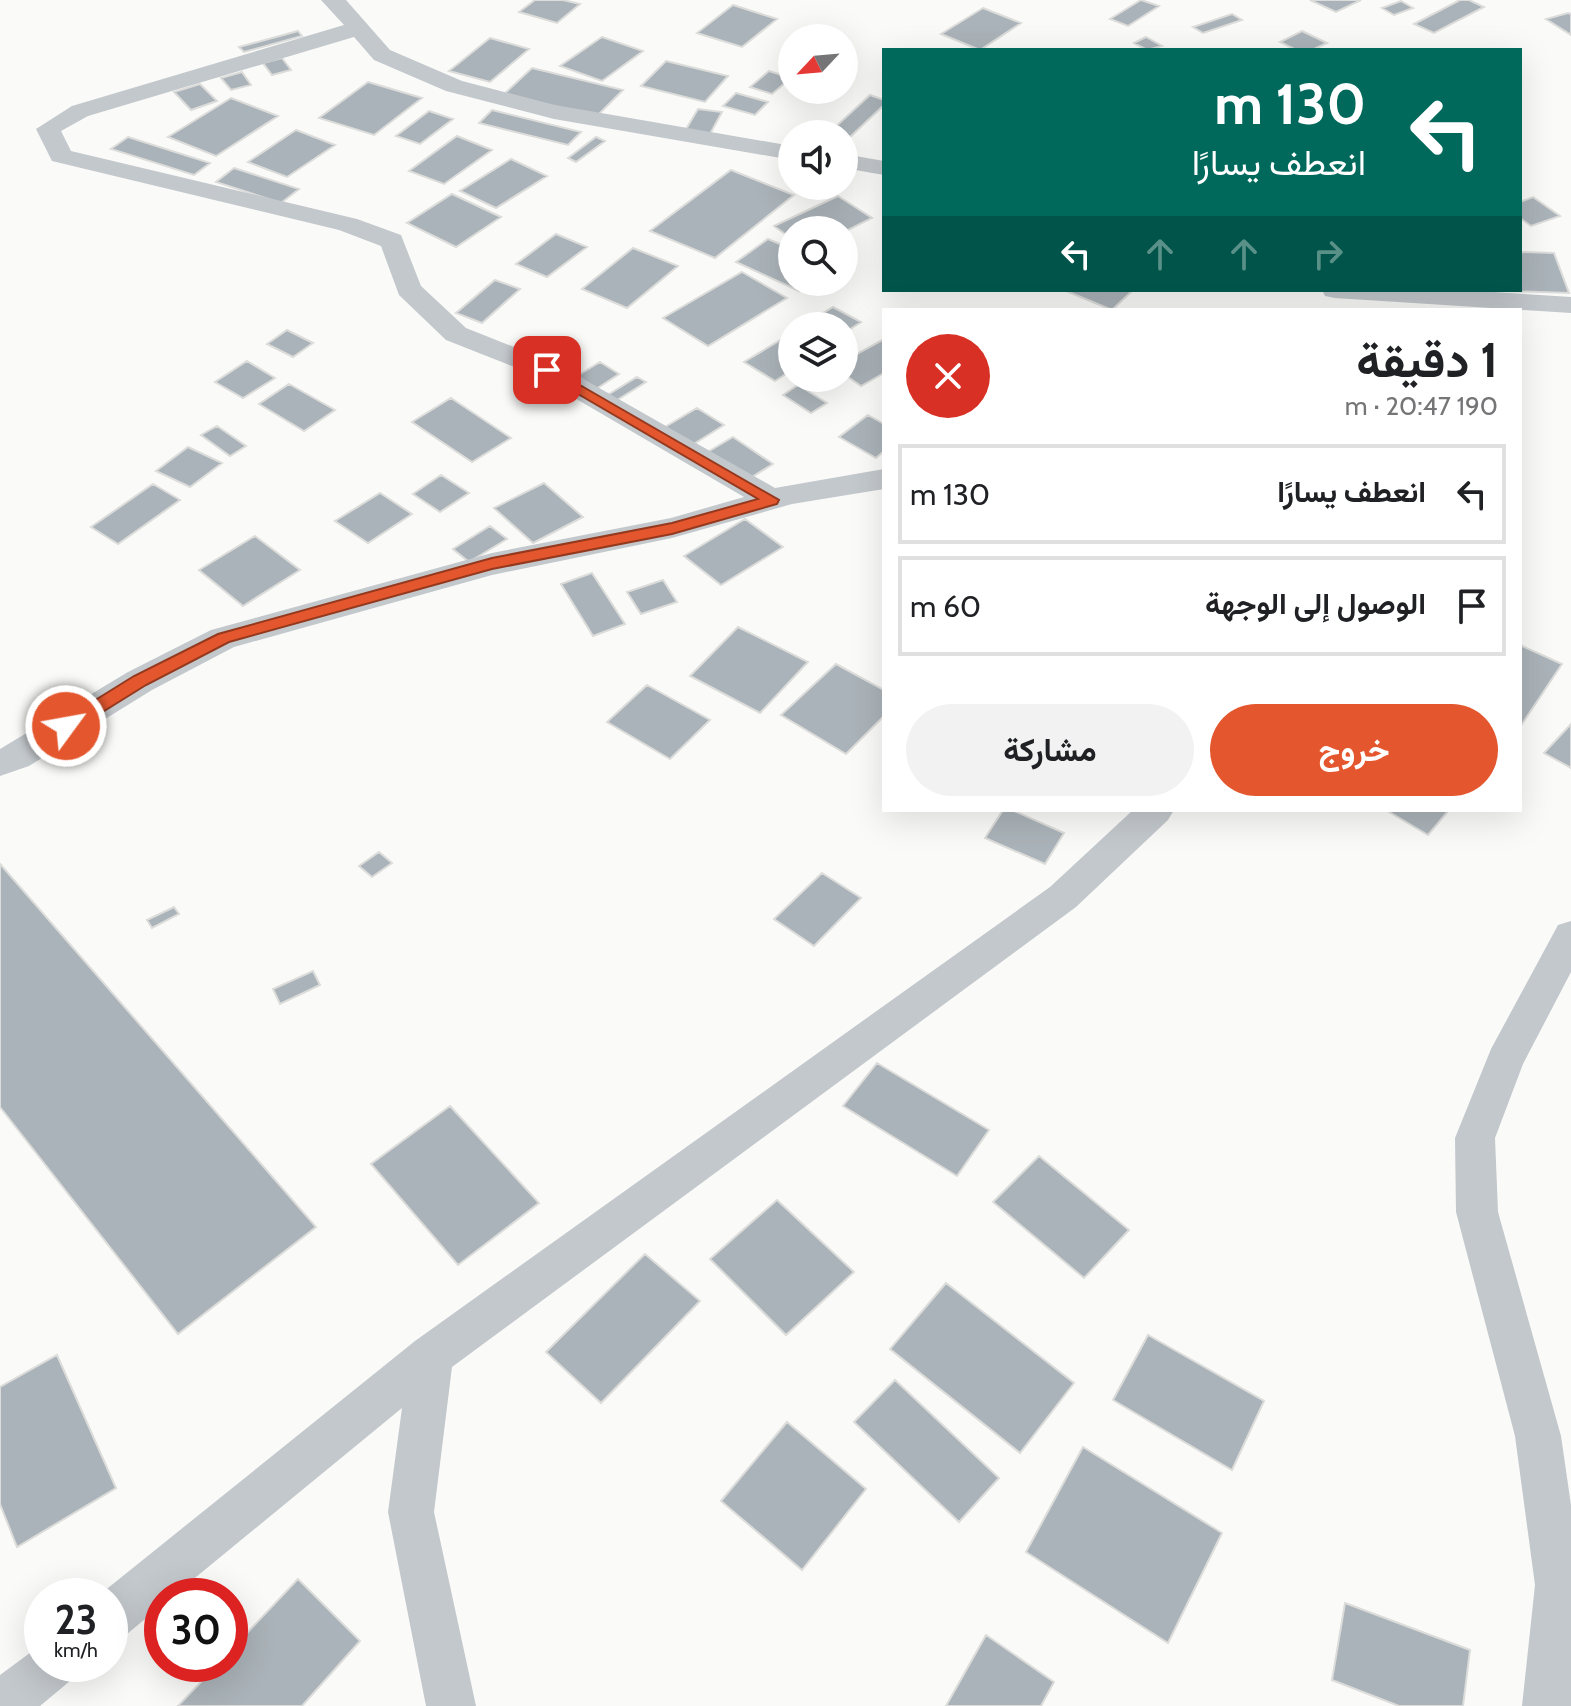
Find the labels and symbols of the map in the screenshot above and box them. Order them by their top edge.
north arrow [778,24,858,104]
pin [513,336,581,404]
position arrow [24,684,108,768]
speed limit sign: 30 [144,1578,248,1682]

